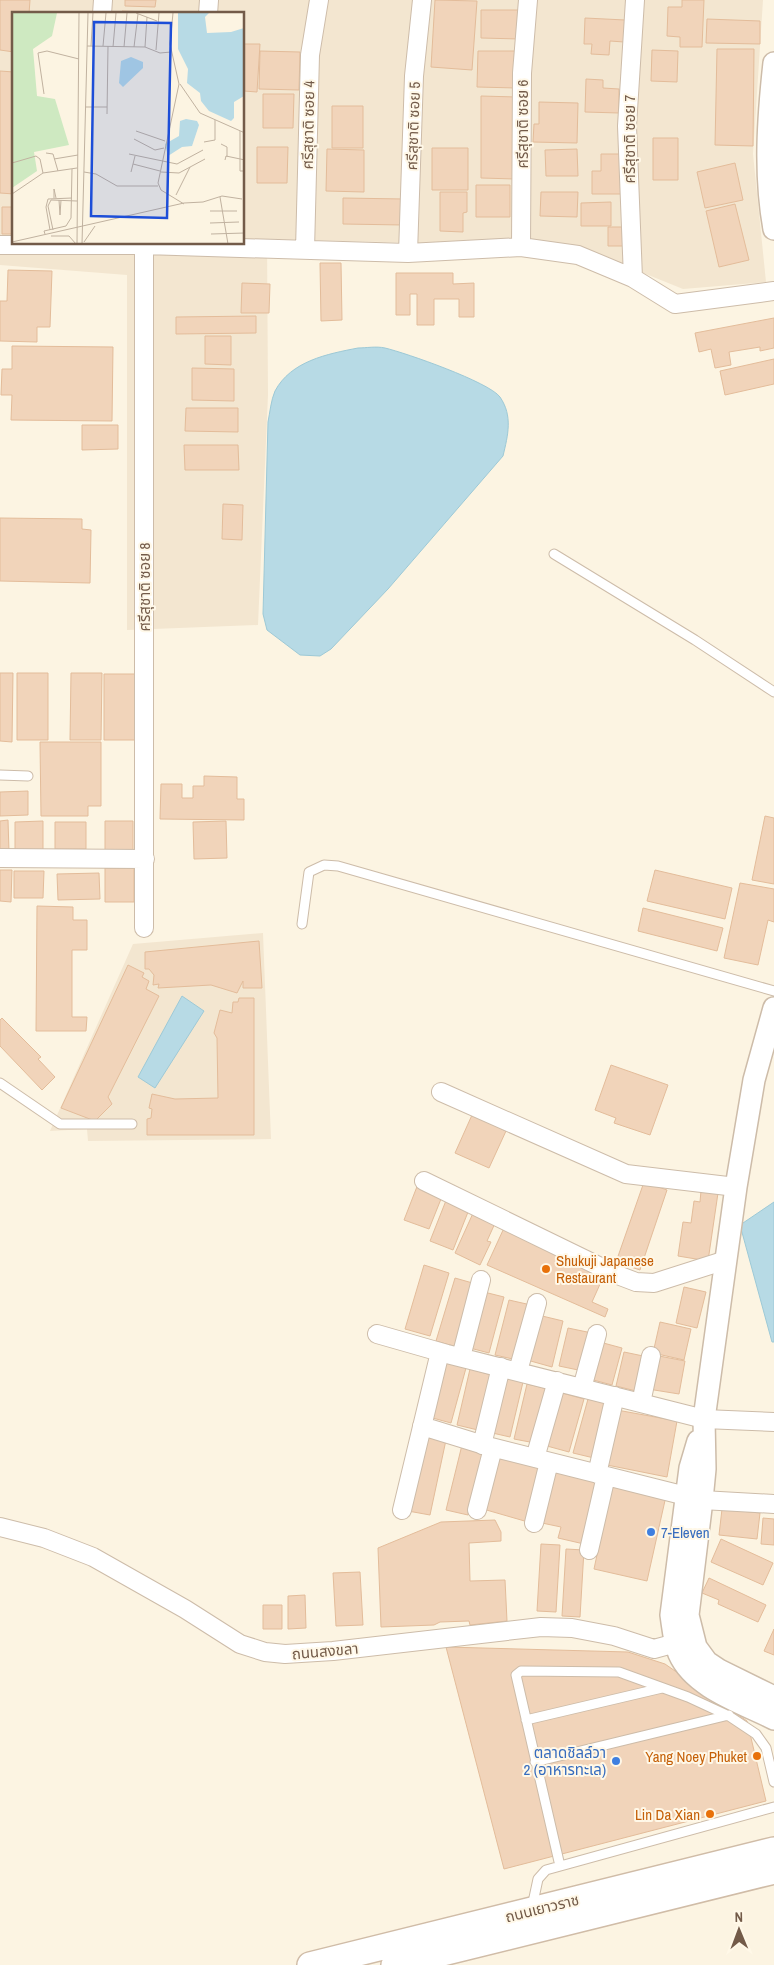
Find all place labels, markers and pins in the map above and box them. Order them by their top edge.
place label: Shukuji Japanese Restaurant [556,1250,654,1288]
marker: Shukuji Japanese Restaurant [540,1263,552,1275]
place label: 7-Eleven [661,1522,710,1543]
marker: 7-Eleven [645,1526,657,1538]
place label: ตลาดชิลล์วา 2 (อาหารทะเล) [524,1742,606,1780]
place label: Yang Noey Phuket [645,1746,748,1767]
marker: Yang Noey Phuket [751,1750,763,1762]
marker: ตลาดชิลล์วา 2 (อาหารทะเล) [610,1755,622,1767]
place label: Lin Da Xian [635,1804,700,1825]
marker: Lin Da Xian [704,1808,716,1820]

